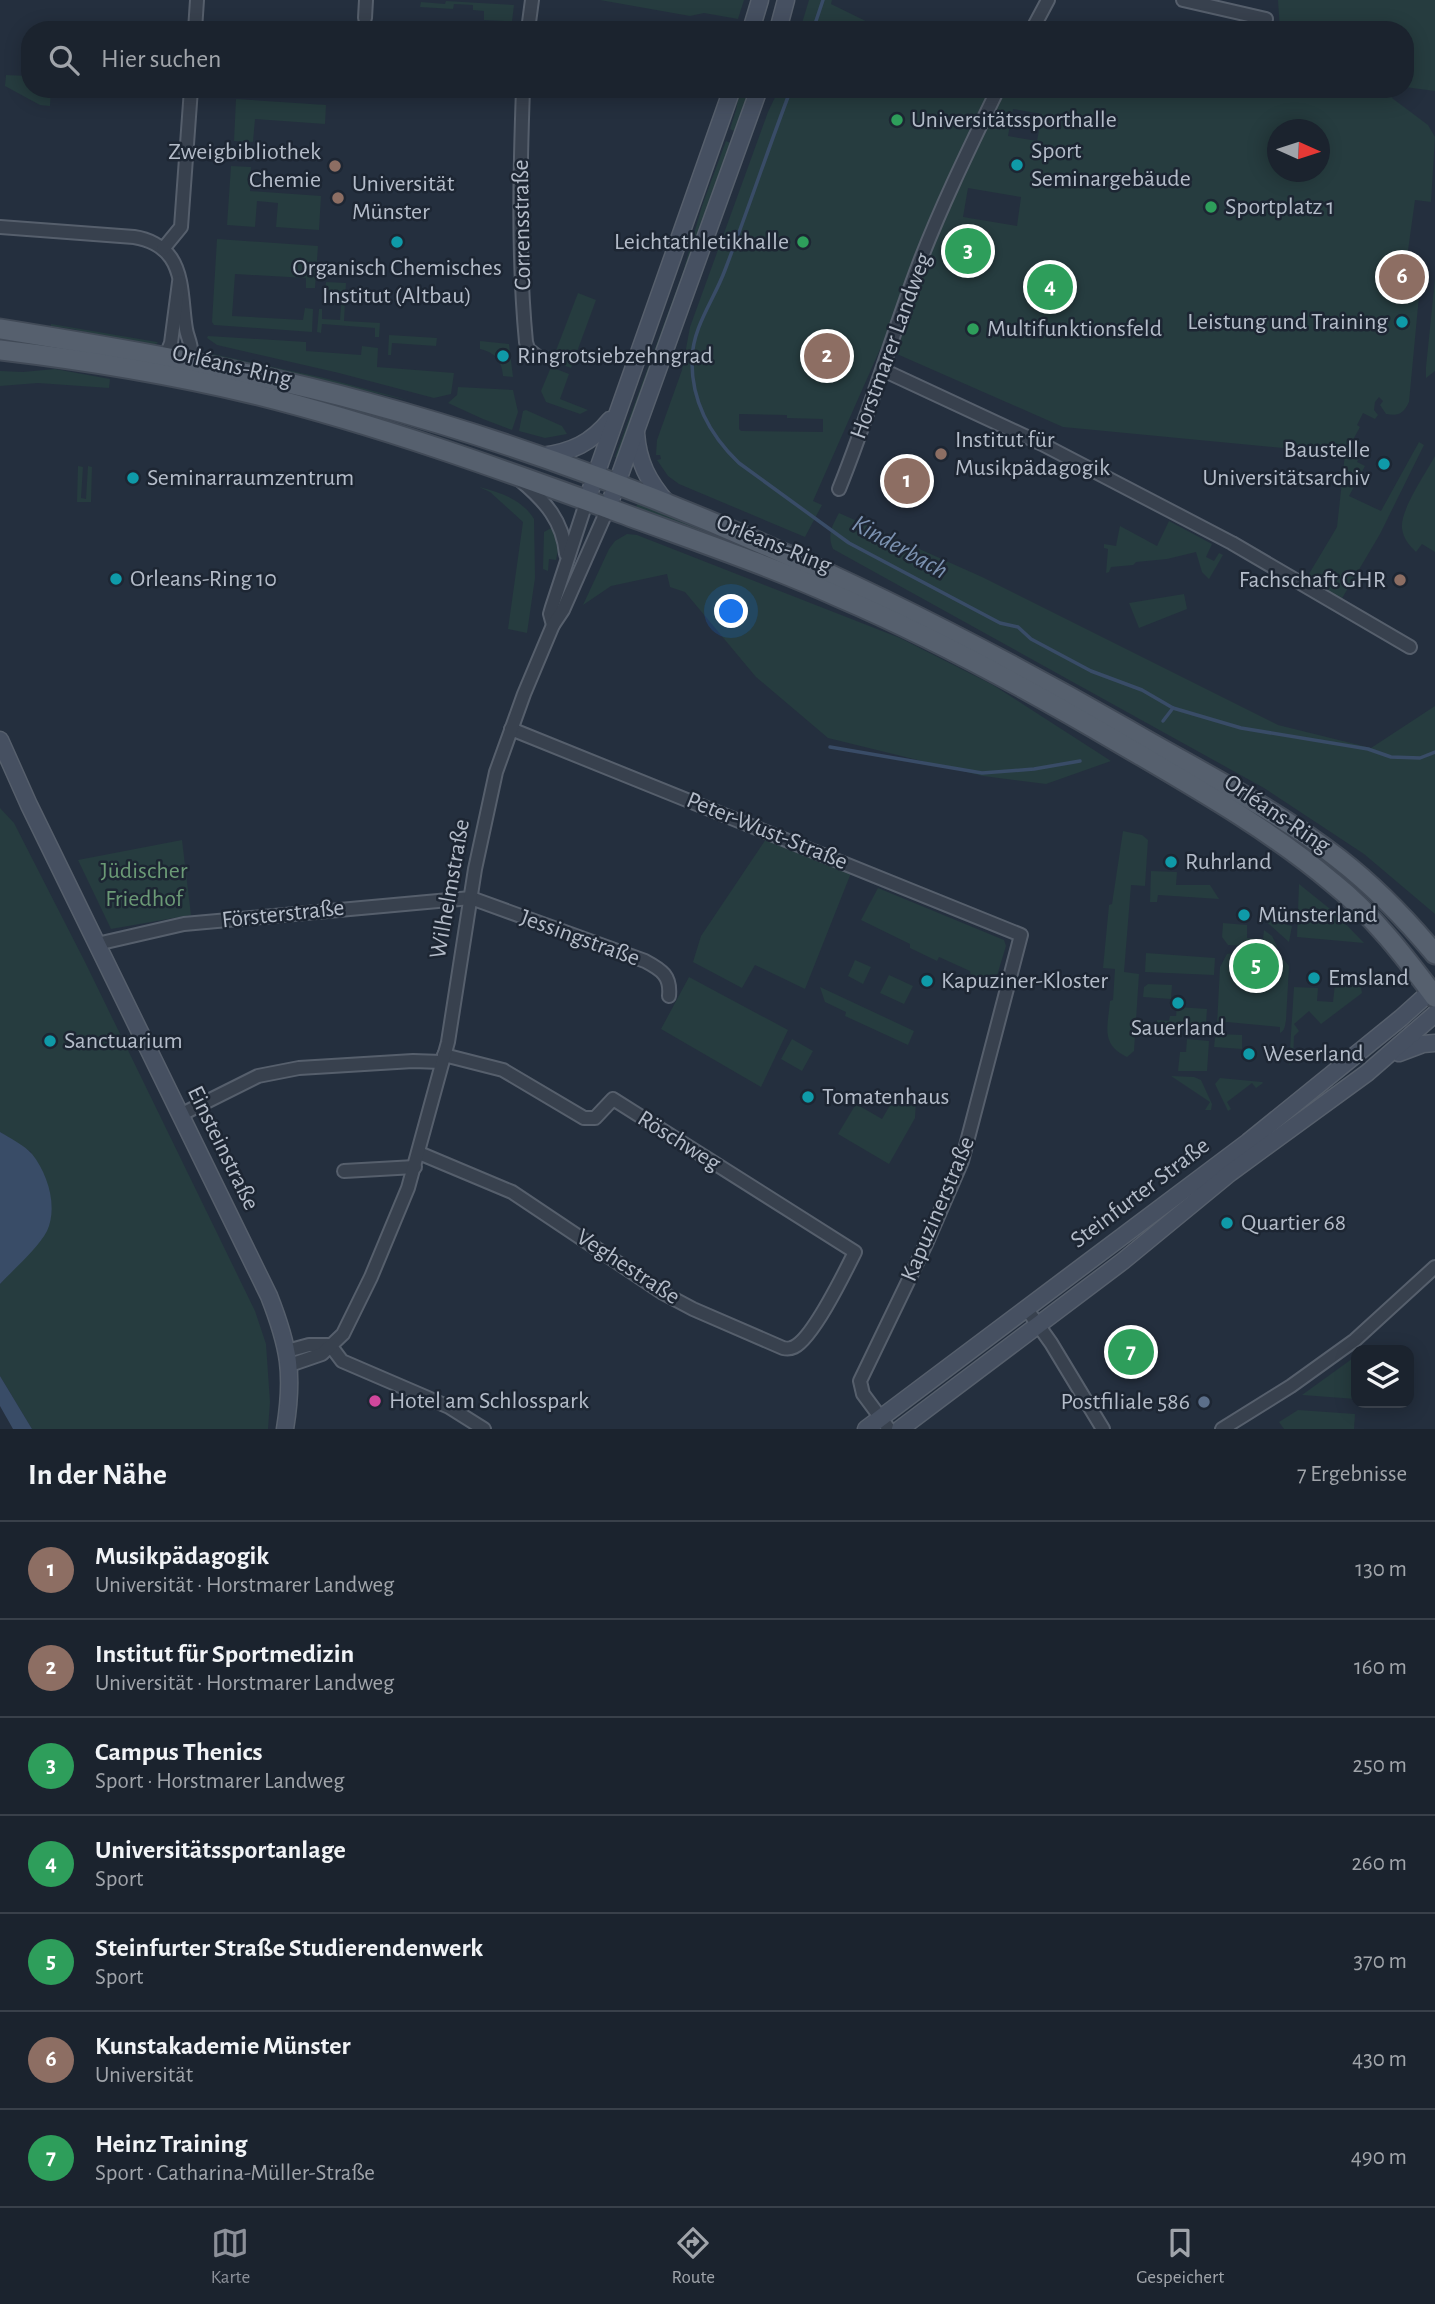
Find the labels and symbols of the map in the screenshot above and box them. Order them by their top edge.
place label: Universitätssporthalle [911,108,1117,132]
marker: Universitätssporthalle [889,112,905,128]
north arrow [1267,119,1330,182]
place label: Sport Seminargebäude [1031,139,1191,191]
place label: Zweigbibliothek Chemie [168,140,321,192]
marker: Sport Seminargebäude [1009,157,1025,173]
marker: Zweigbibliothek Chemie [327,158,343,174]
street label: Corrensstraße [509,159,535,291]
place label: Universität Münster [352,172,455,224]
marker: Universität Münster [330,190,346,206]
place label: Sportplatz 1 [1225,195,1335,219]
marker: Sportplatz 1 [1203,199,1219,215]
pin: 3 [945,225,991,277]
place label: Leichtathletikhalle [614,230,789,254]
marker: Organisch Chemisches Institut (Altbau) [389,234,405,250]
marker: Leichtathletikhalle [795,234,811,250]
street label: Horstmarer Landweg [846,249,936,442]
pin: 6 [1379,251,1425,303]
place label: Organisch Chemisches Institut (Altbau) [292,256,502,308]
pin: 4 [1027,261,1073,313]
place label: Leistung und Training [1187,310,1388,334]
marker: Leistung und Training [1394,314,1410,330]
place label: Multifunktionsfeld [987,317,1162,341]
marker: Multifunktionsfeld [965,321,981,337]
pin: 2 [804,330,850,382]
street label: Orléans-Ring [170,341,294,391]
place label: Ringrotsiebzehngrad [517,344,713,368]
marker: Ringrotsiebzehngrad [495,348,511,364]
place label: Institut für Musikpädagogik [955,428,1110,480]
place label: Baustelle Universitätsarchiv [1202,438,1370,490]
marker: Institut für Musikpädagogik [933,446,949,462]
pin: 1 [884,455,930,507]
marker: Baustelle Universitätsarchiv [1376,456,1392,472]
place label: Seminarraumzentrum [147,466,354,490]
marker: Seminarraumzentrum [125,470,141,486]
street label: Orléans-Ring [713,510,835,578]
water label: Kinderbach [848,510,952,584]
place label: Orleans-Ring 10 [130,567,277,591]
place label: Fachschaft GHR [1239,568,1386,592]
marker: Orleans-Ring 10 [108,571,124,587]
marker: Fachschaft GHR [1392,572,1408,588]
your location [714,594,748,628]
street label: Orléans-Ring [1220,770,1335,858]
street label: Peter-Wust-Straße [683,788,851,874]
street label: Wilhelmstraße [426,817,474,961]
place label: Ruhrland [1185,850,1272,874]
marker: Ruhrland [1163,854,1179,870]
park label: Jüdischer Friedhof [100,859,188,911]
street label: Försterstraße [220,896,346,932]
place label: Münsterland [1258,903,1377,927]
street label: Jessingstraße [517,905,643,971]
marker: Münsterland [1236,907,1252,923]
pin: 5 [1233,940,1279,992]
place label: Emsland [1328,966,1409,990]
place label: Kapuziner-Kloster [941,969,1108,993]
marker: Emsland [1306,970,1322,986]
marker: Kapuziner-Kloster [919,973,935,989]
marker: Sauerland [1170,995,1186,1011]
place label: Sauerland [1131,1016,1225,1040]
place label: Sanctuarium [64,1029,183,1053]
marker: Sanctuarium [42,1033,58,1049]
place label: Weserland [1263,1042,1364,1066]
marker: Weserland [1241,1046,1257,1062]
street label: Einsteinstraße [183,1082,263,1214]
place label: Tomatenhaus [822,1085,949,1109]
marker: Tomatenhaus [800,1089,816,1105]
street label: Röschweg [633,1106,725,1176]
street label: Kapuzinerstraße [897,1133,979,1285]
street label: Steinfurter Straße [1066,1133,1214,1253]
place label: Quartier 68 [1241,1211,1346,1235]
marker: Quartier 68 [1219,1215,1235,1231]
street label: Veghestraße [572,1225,684,1309]
pin: 7 [1108,1326,1154,1378]
place label: Hotel am Schlosspark [389,1389,589,1413]
place label: Postfiliale 586 [1060,1390,1190,1414]
marker: Hotel am Schlosspark [367,1393,383,1409]
marker: Postfiliale 586 [1196,1394,1212,1410]

